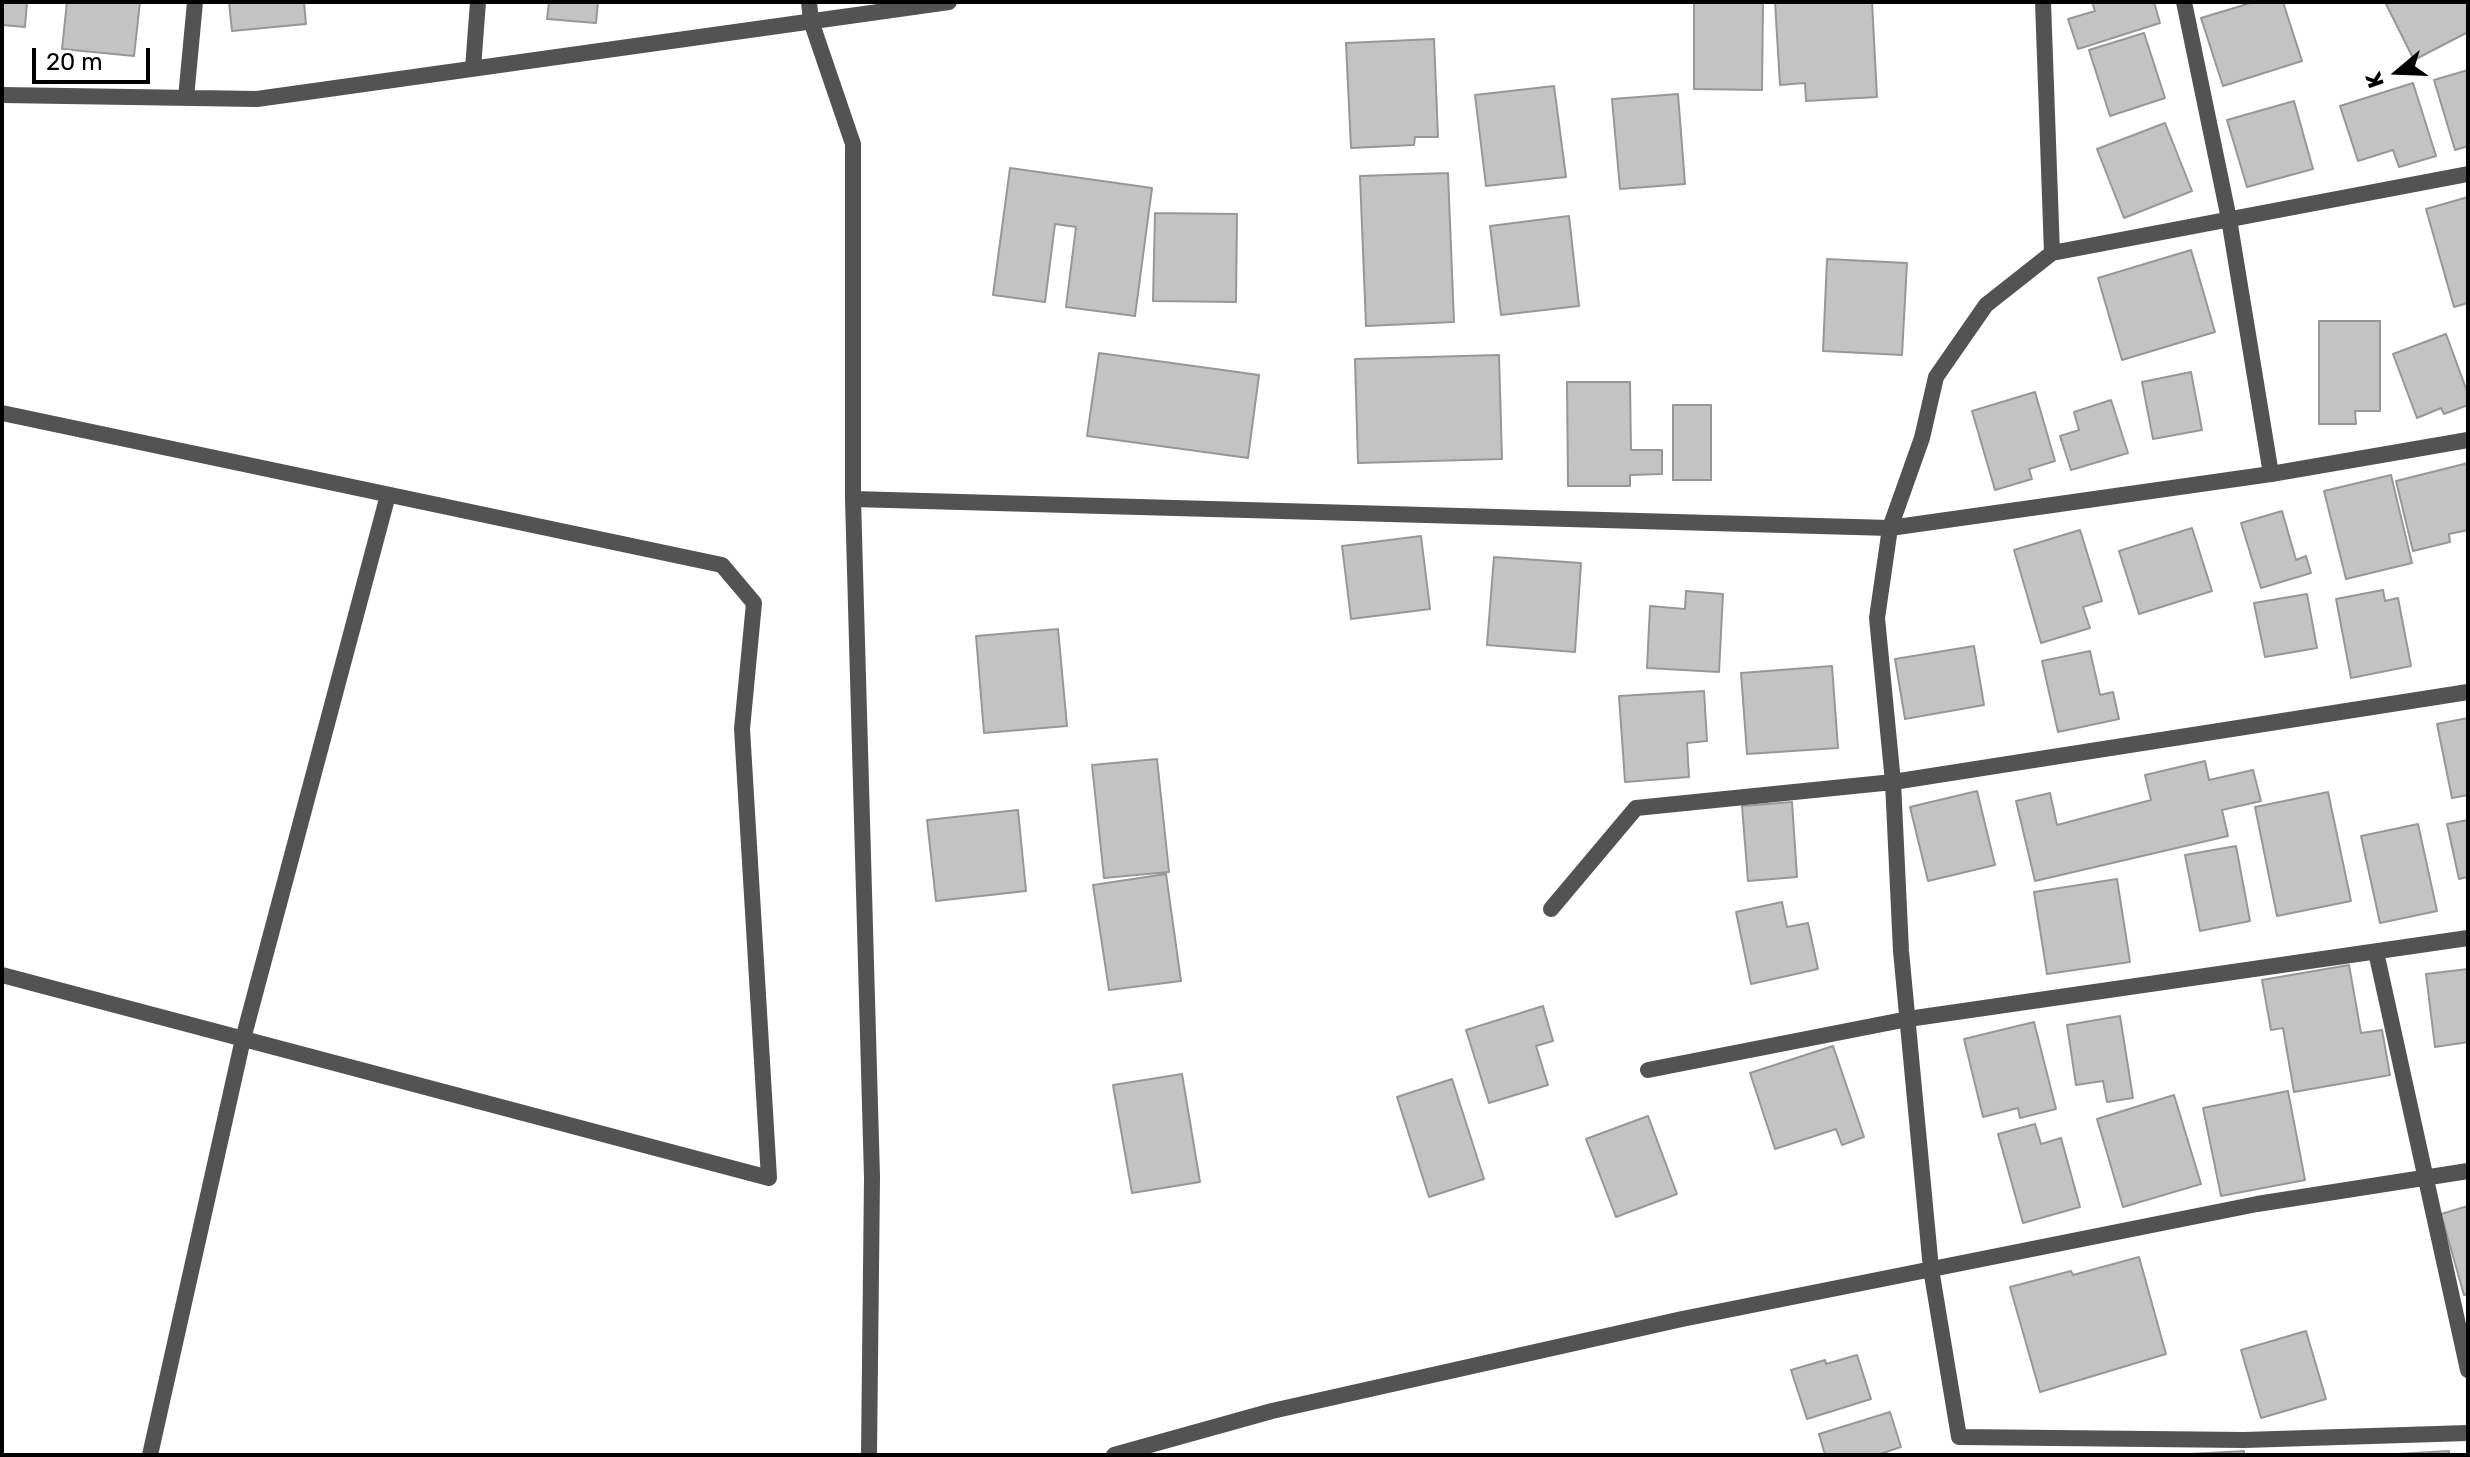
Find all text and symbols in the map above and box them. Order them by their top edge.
scale bar [36,32,154,82]
north arrow [2358,32,2438,112]
text: 20 m [46,48,103,76]
text: K [2360,69,2390,91]

